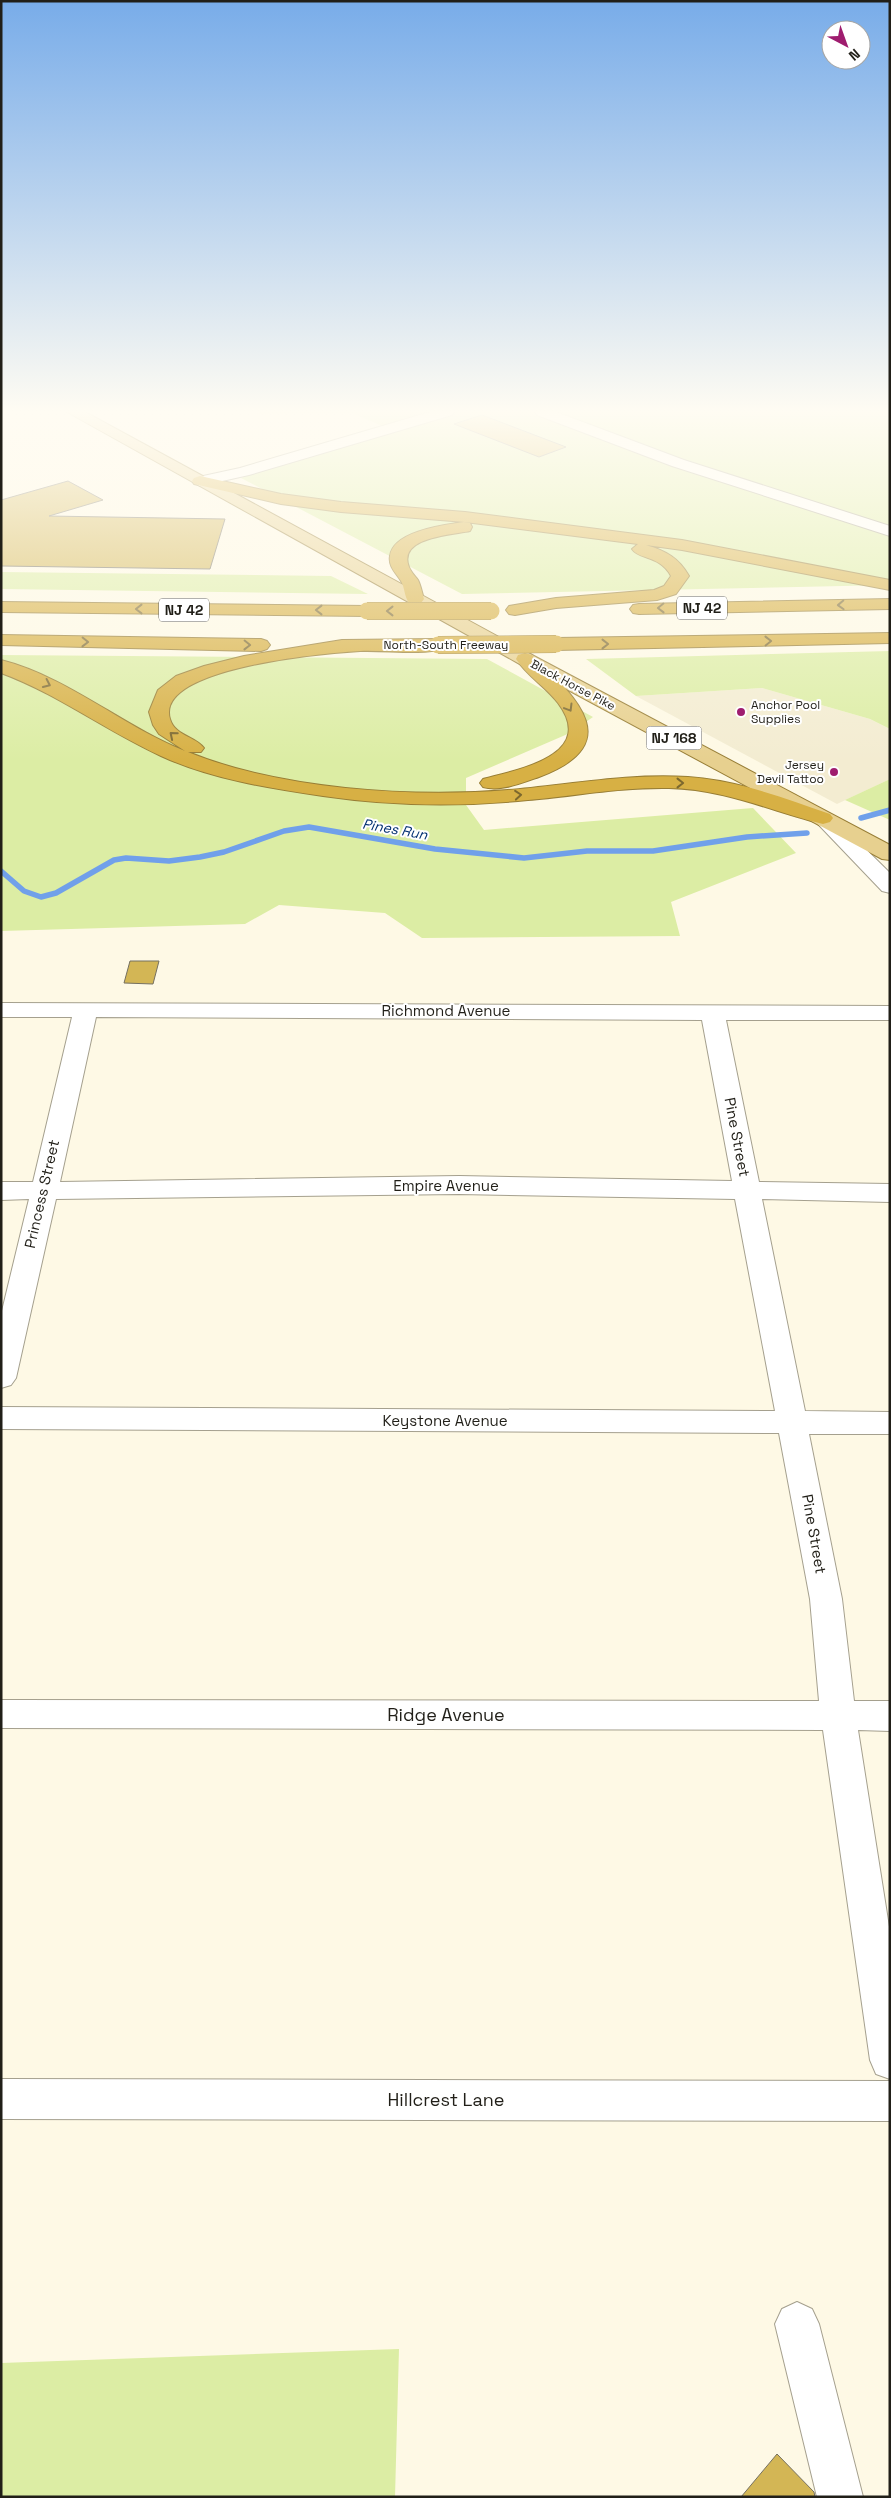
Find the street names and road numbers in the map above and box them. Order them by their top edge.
road number: NJ 42 [677,596,727,620]
road number: NJ 42 [159,598,209,622]
street label: North-South Freeway [384,637,508,653]
street label: Black Horse Pike [528,656,618,714]
road number: NJ 168 [646,726,702,750]
street label: Richmond Avenue [382,1001,511,1020]
street label: Pine Street [720,1096,755,1178]
street label: Princess Street [20,1138,63,1250]
street label: Empire Avenue [393,1176,499,1195]
street label: Keystone Avenue [382,1411,508,1430]
street label: Pine Street [798,1493,831,1575]
street label: Ridge Avenue [387,1703,505,1726]
street label: Hillcrest Lane [388,2088,504,2111]

